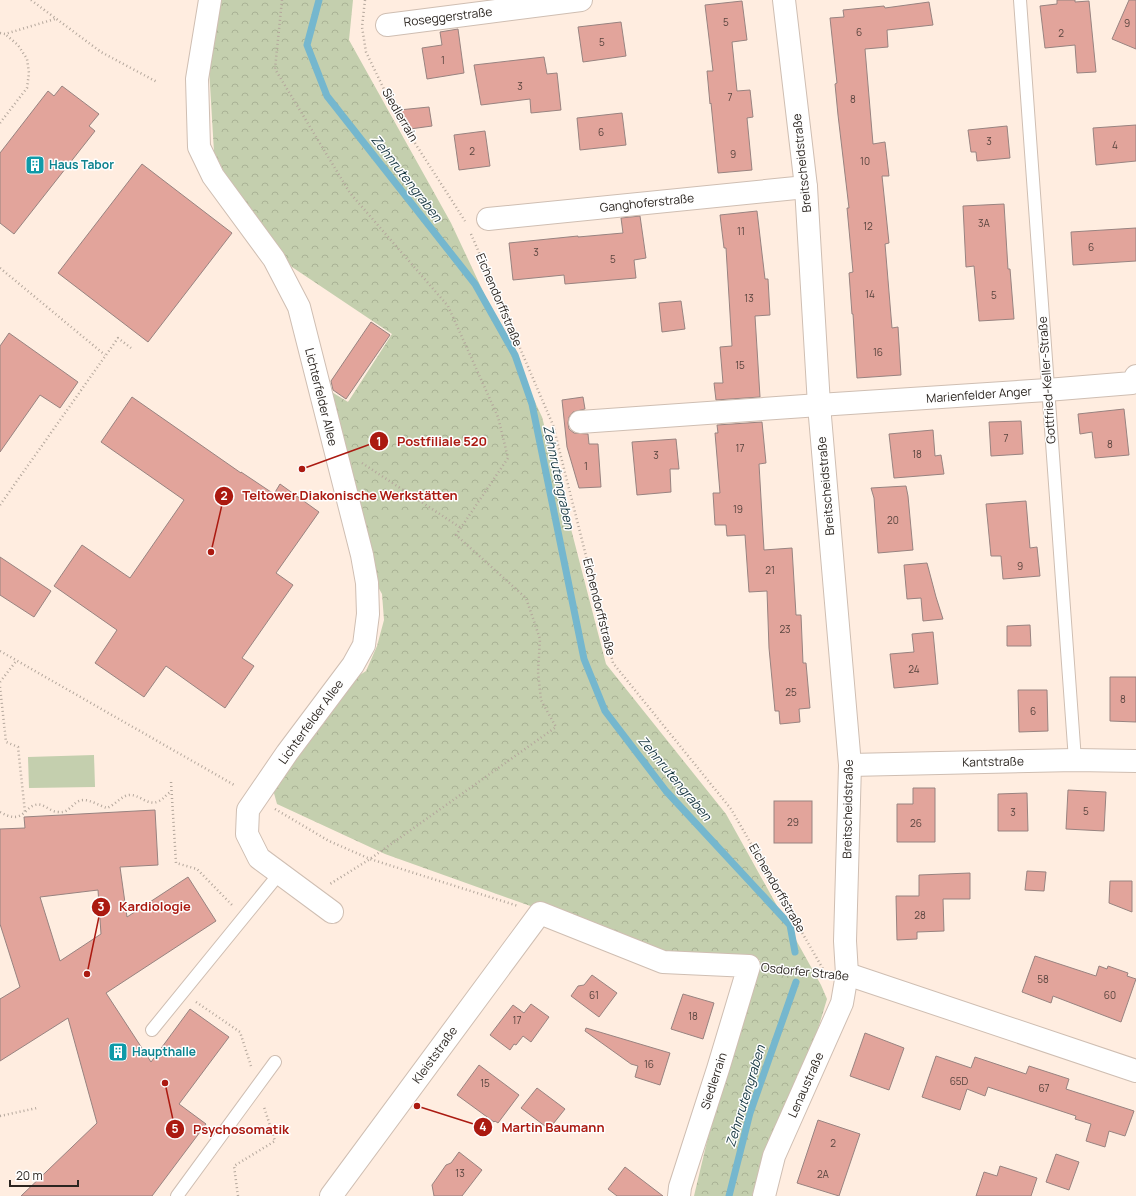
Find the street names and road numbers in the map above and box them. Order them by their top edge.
street label: Roseggerstraße [403,3,493,30]
street label: Siedlerrain [378,85,423,145]
street label: Breitscheidstraße [788,113,815,213]
street label: Ganghoferstraße [599,189,695,216]
street label: Eichendorffstraße [472,251,527,349]
street label: Gottfried-Keller-Straße [1034,316,1059,444]
street label: Lichterfelder Allee [301,346,342,448]
street label: Marienfelder Anger [926,382,1033,407]
street label: Breitscheidstraße [813,436,838,536]
street label: Eichendorffstraße [579,556,620,657]
street label: Lichterfelder Allee [274,676,347,767]
street label: Kantstraße [962,752,1024,771]
street label: Breitscheidstraße [838,759,857,859]
street label: Eichendorffstraße [745,840,810,935]
street label: Osdorfer Straße [760,958,850,985]
street label: Kleiststraße [408,1023,461,1087]
street label: Lenaustraße [784,1049,828,1120]
street label: Siedlerrain [696,1050,731,1112]

